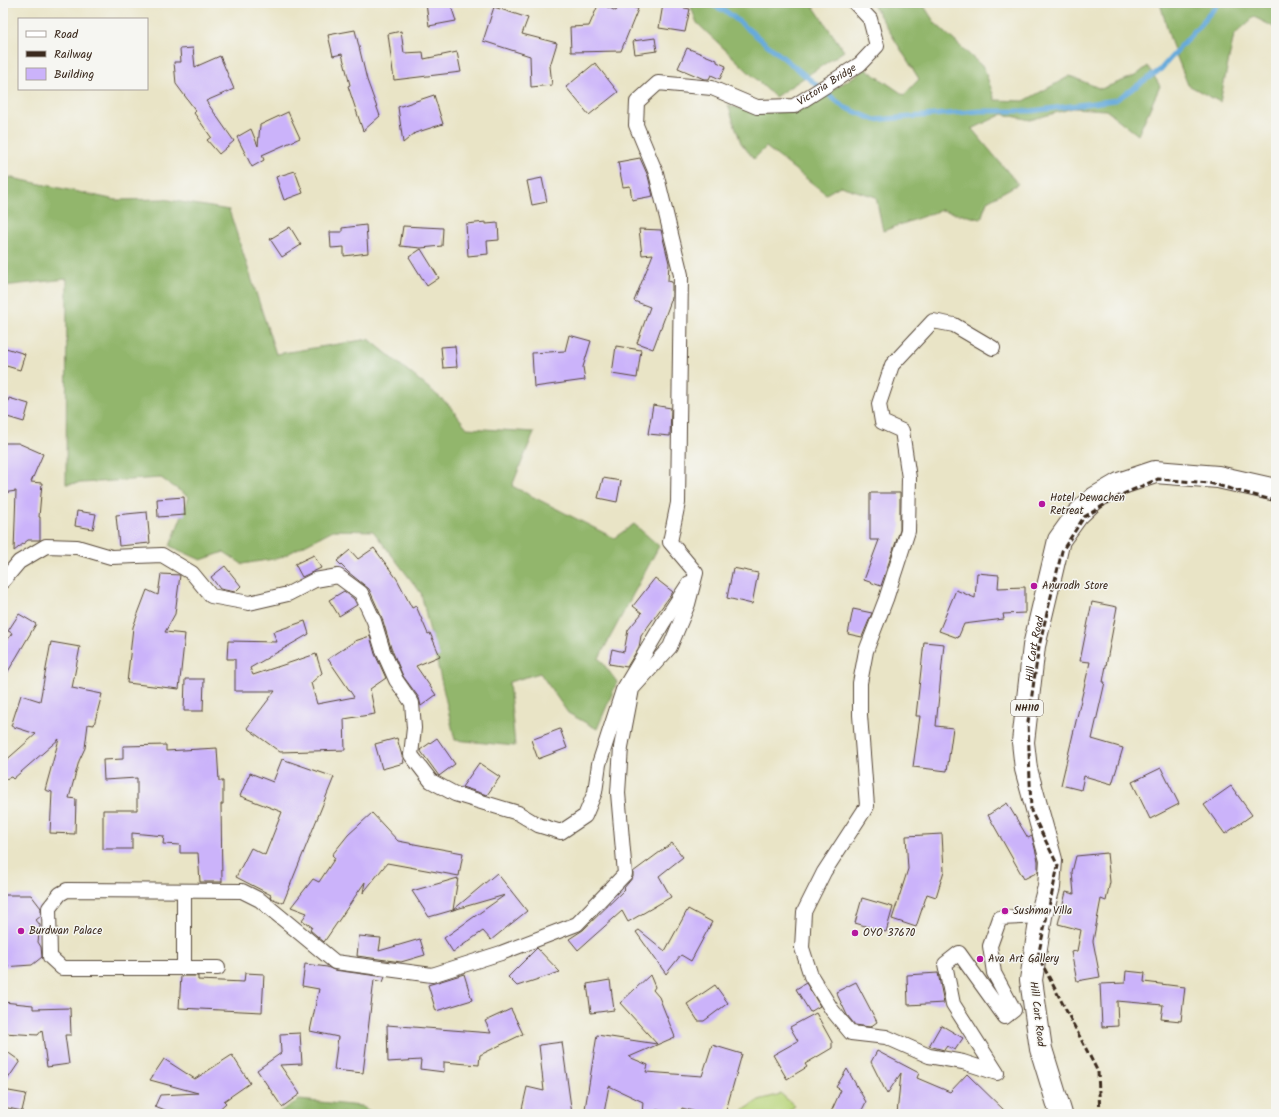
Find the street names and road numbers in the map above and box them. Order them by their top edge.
street label: Victoria Bridge [794,59,860,111]
street label: Hill Cart Road [1021,614,1050,683]
road number: NH110 [1011,700,1043,716]
street label: Hill Cart Road [1024,980,1050,1048]

